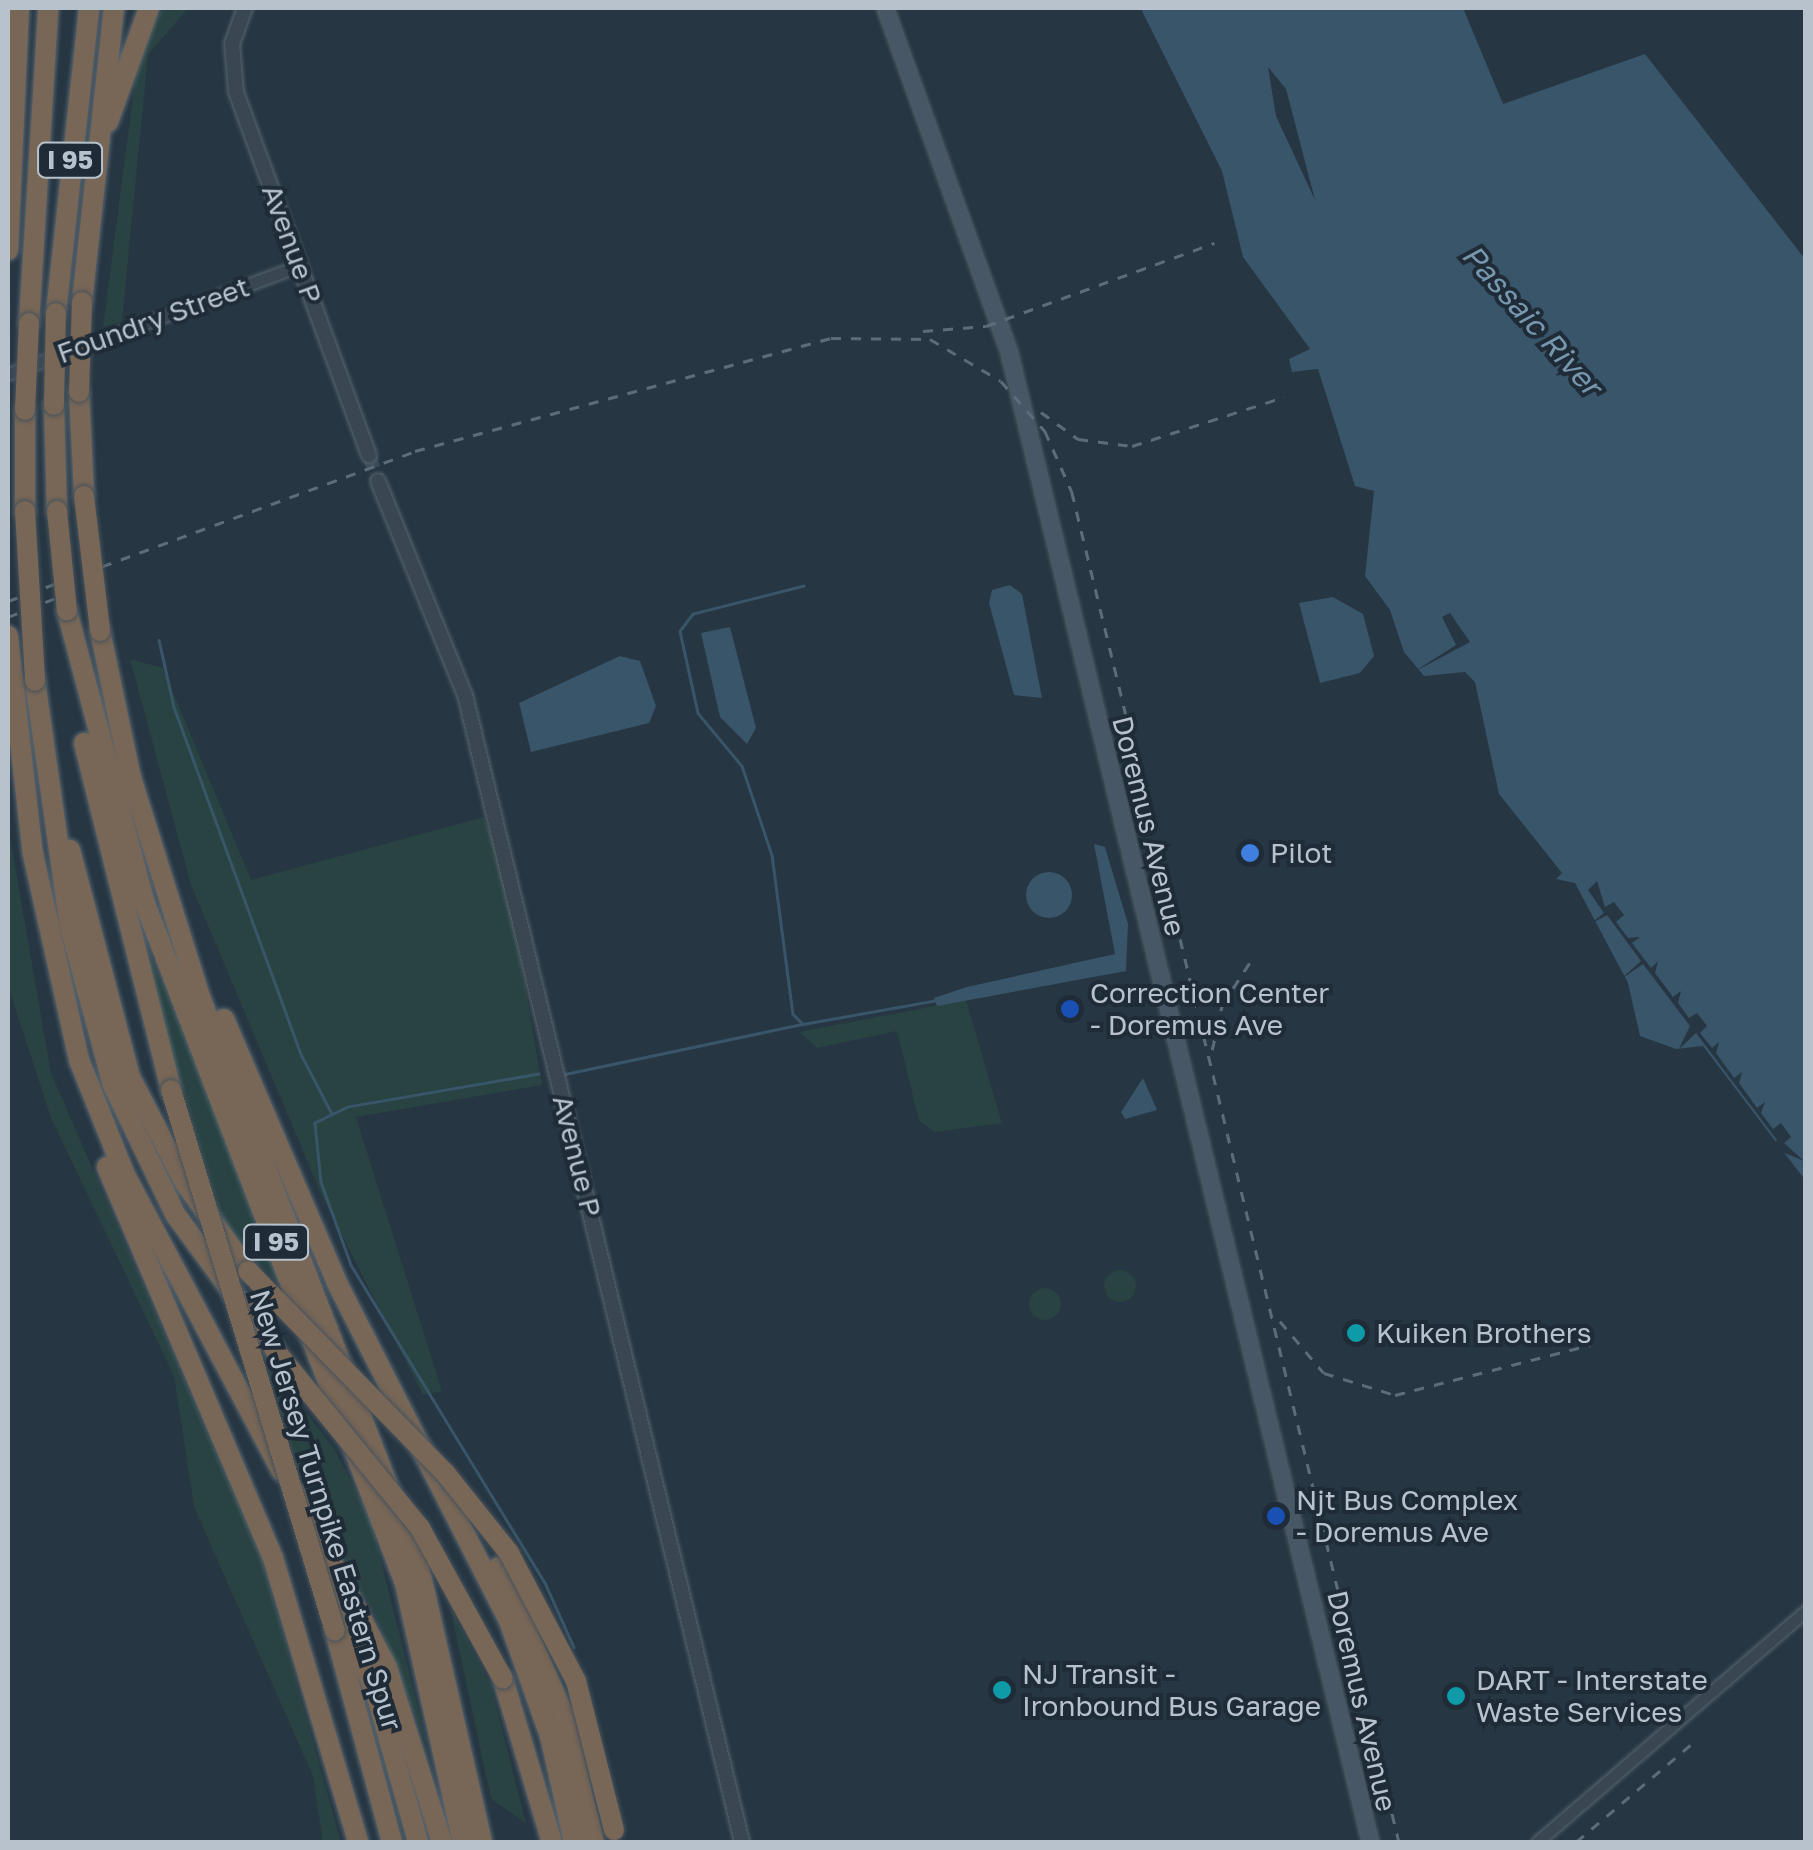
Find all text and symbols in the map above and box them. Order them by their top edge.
road number: I 95 [35,140,105,180]
street label: Avenue P [255,180,329,308]
water label: Passaic River [1455,237,1609,403]
street label: Foundry Street [52,270,254,370]
street label: Doremus Avenue [1105,712,1193,940]
place label: Pilot [1270,836,1333,870]
marker: Pilot [1239,842,1261,864]
place label: Correction Center - Doremus Ave [1090,976,1329,1042]
marker: Correction Center - Doremus Ave [1059,998,1081,1020]
street label: Avenue P [546,1092,608,1220]
road number: I 95 [241,1222,311,1262]
street label: New Jersey Turnpike Eastern Spur [243,1286,409,1734]
place label: Kuiken Brothers [1376,1316,1592,1350]
marker: Kuiken Brothers [1345,1322,1367,1344]
place label: Njt Bus Complex - Doremus Ave [1296,1483,1518,1549]
marker: Njt Bus Complex - Doremus Ave [1265,1505,1287,1527]
street label: Doremus Avenue [1320,1587,1404,1815]
place label: NJ Transit - Ironbound Bus Garage [1022,1657,1321,1723]
place label: DART - Interstate Waste Services [1476,1663,1708,1729]
marker: NJ Transit - Ironbound Bus Garage [991,1679,1013,1701]
marker: DART - Interstate Waste Services [1445,1685,1467,1707]

